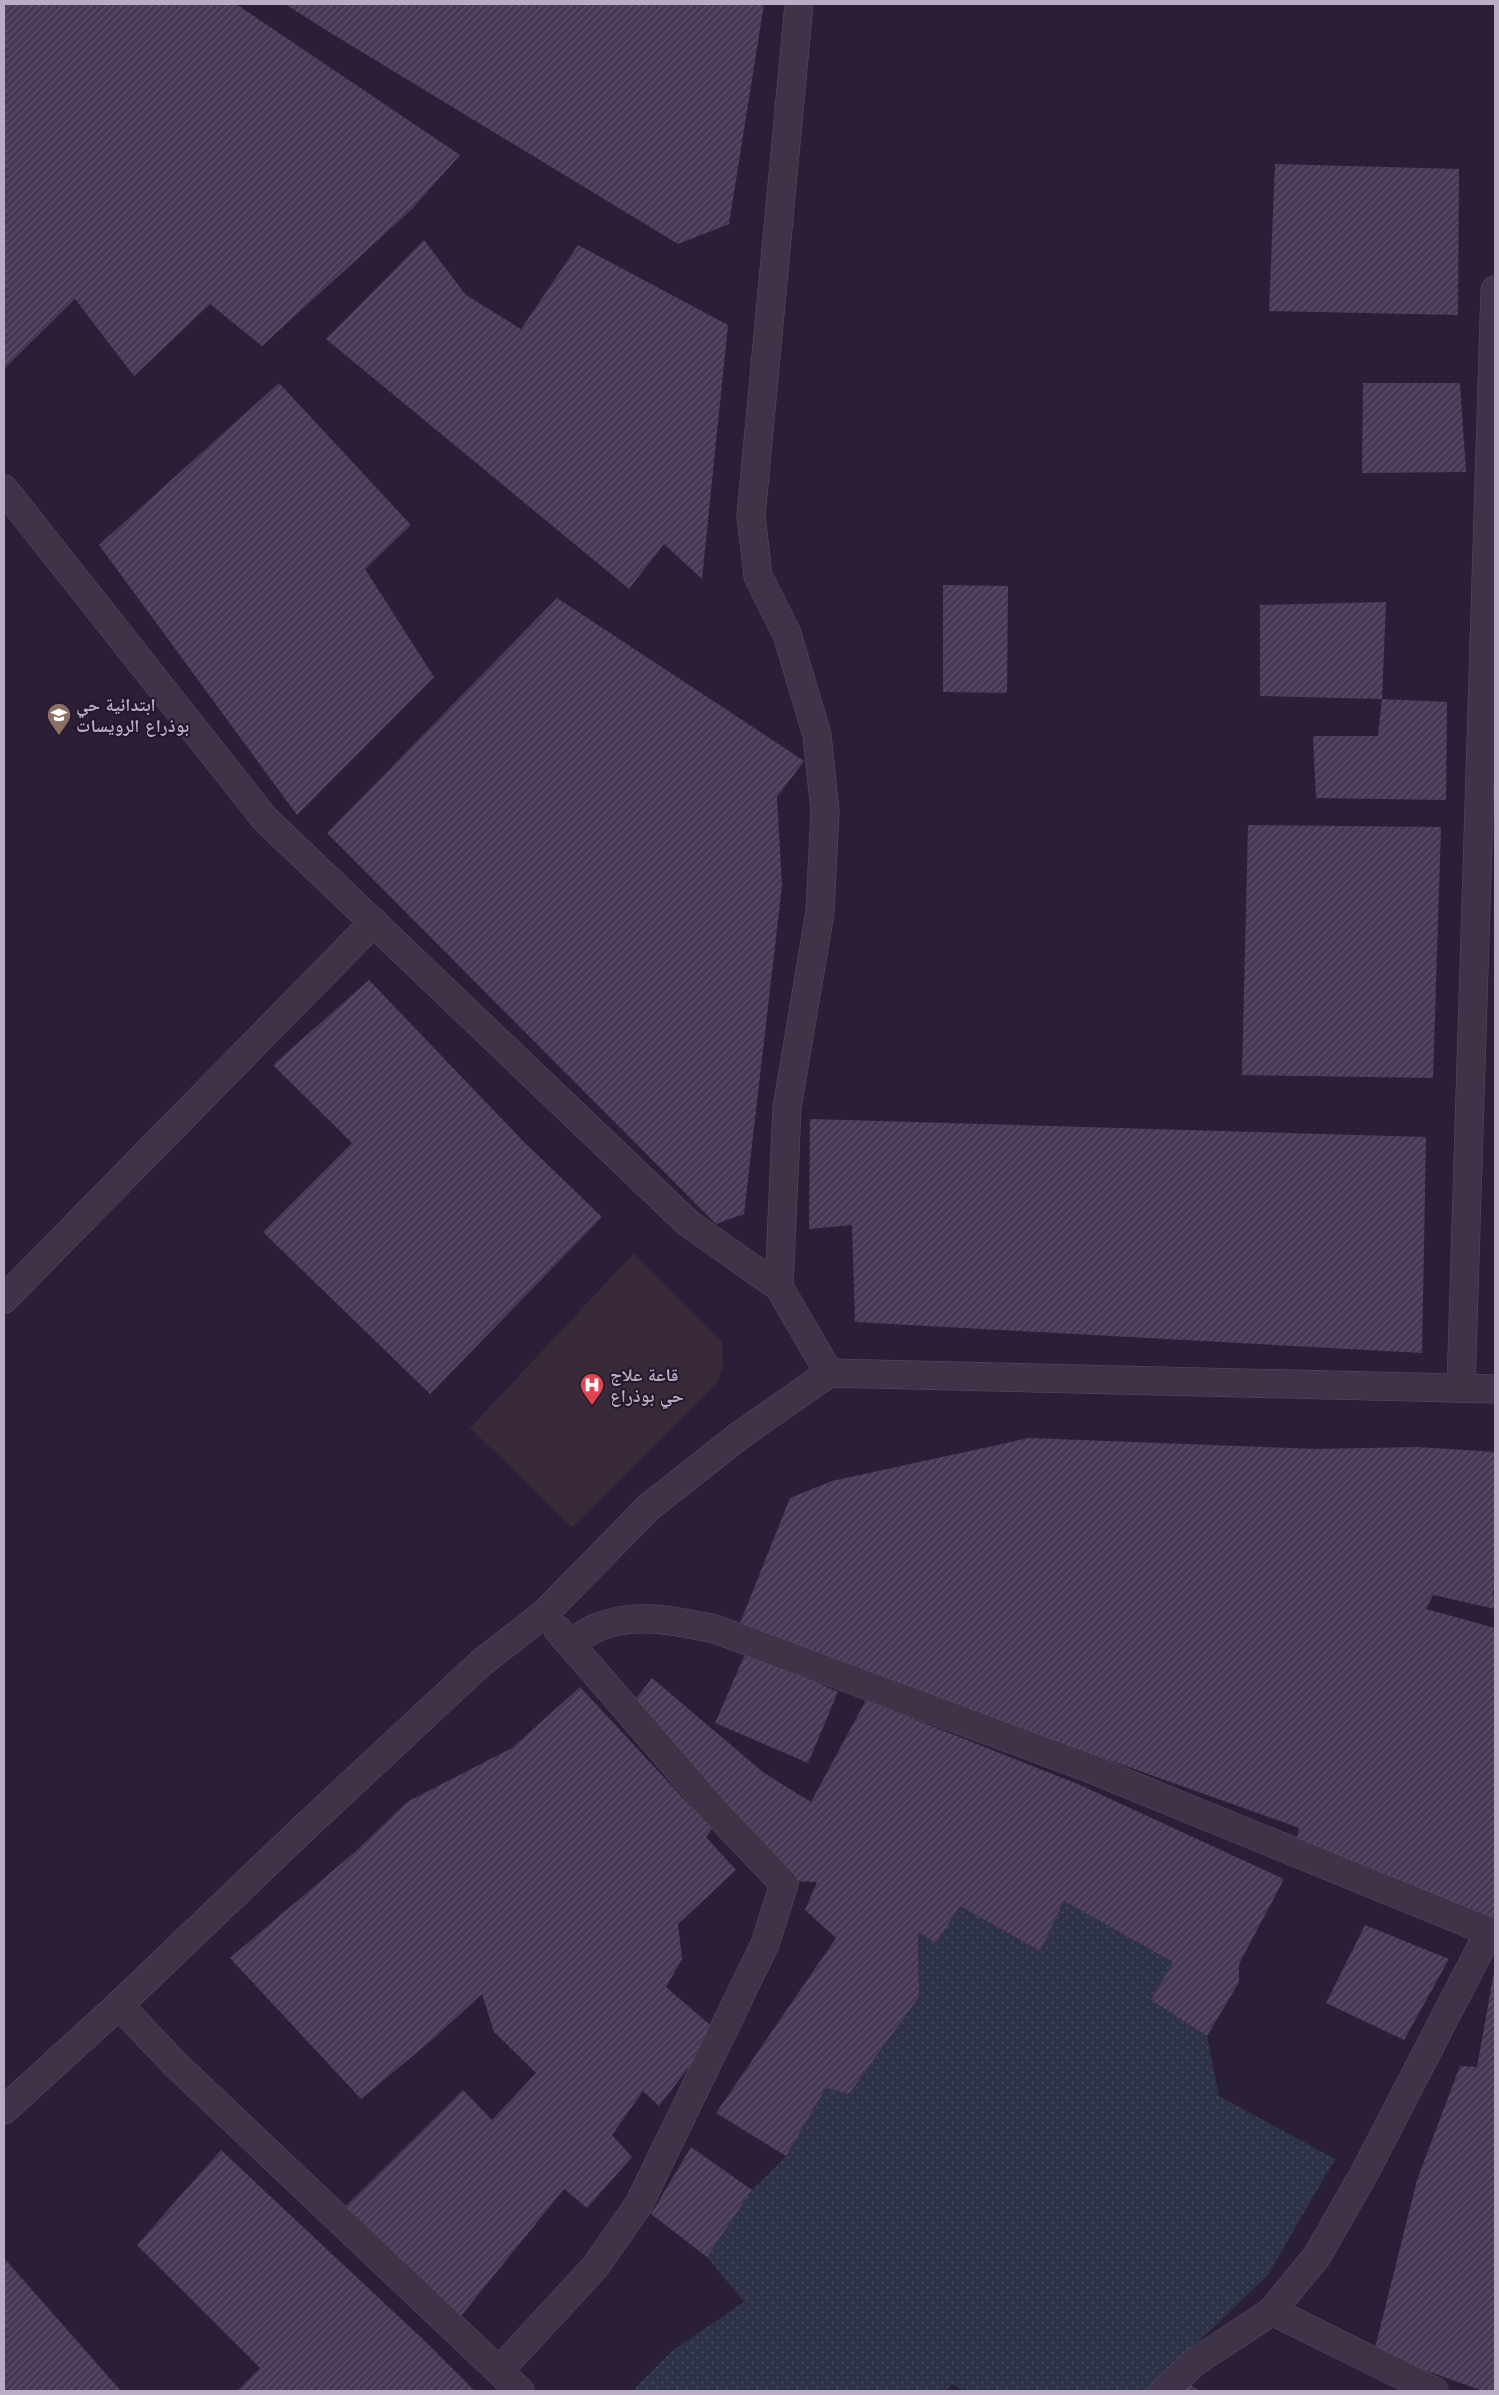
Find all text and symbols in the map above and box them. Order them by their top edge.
place label: ابتدائية حي بوذراع الرويسات [76,692,189,739]
school or university icon: ابتدائية حي بوذراع الرويسات [46,702,72,736]
place label: قاعة علاج حي بوذراع [610,1362,684,1410]
hospital icon: قاعة علاج حي بوذراع [579,1372,605,1406]

